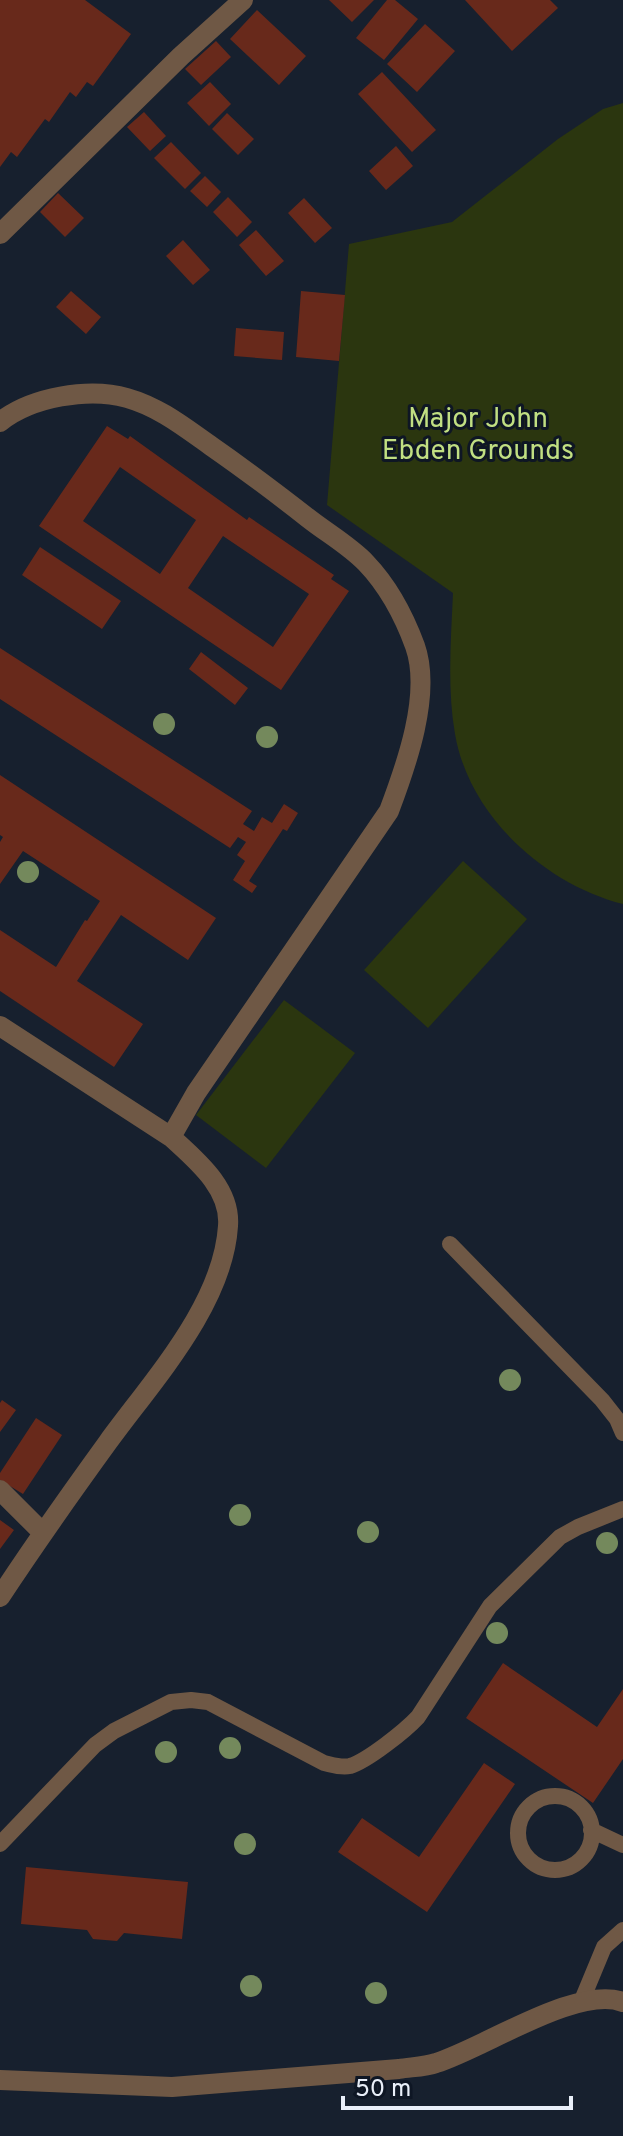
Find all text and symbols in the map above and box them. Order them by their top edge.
park label: Major John Ebden Grounds [382,402,574,470]
scale bar [343,2060,571,2110]
text: 50 m [355,2075,411,2105]

